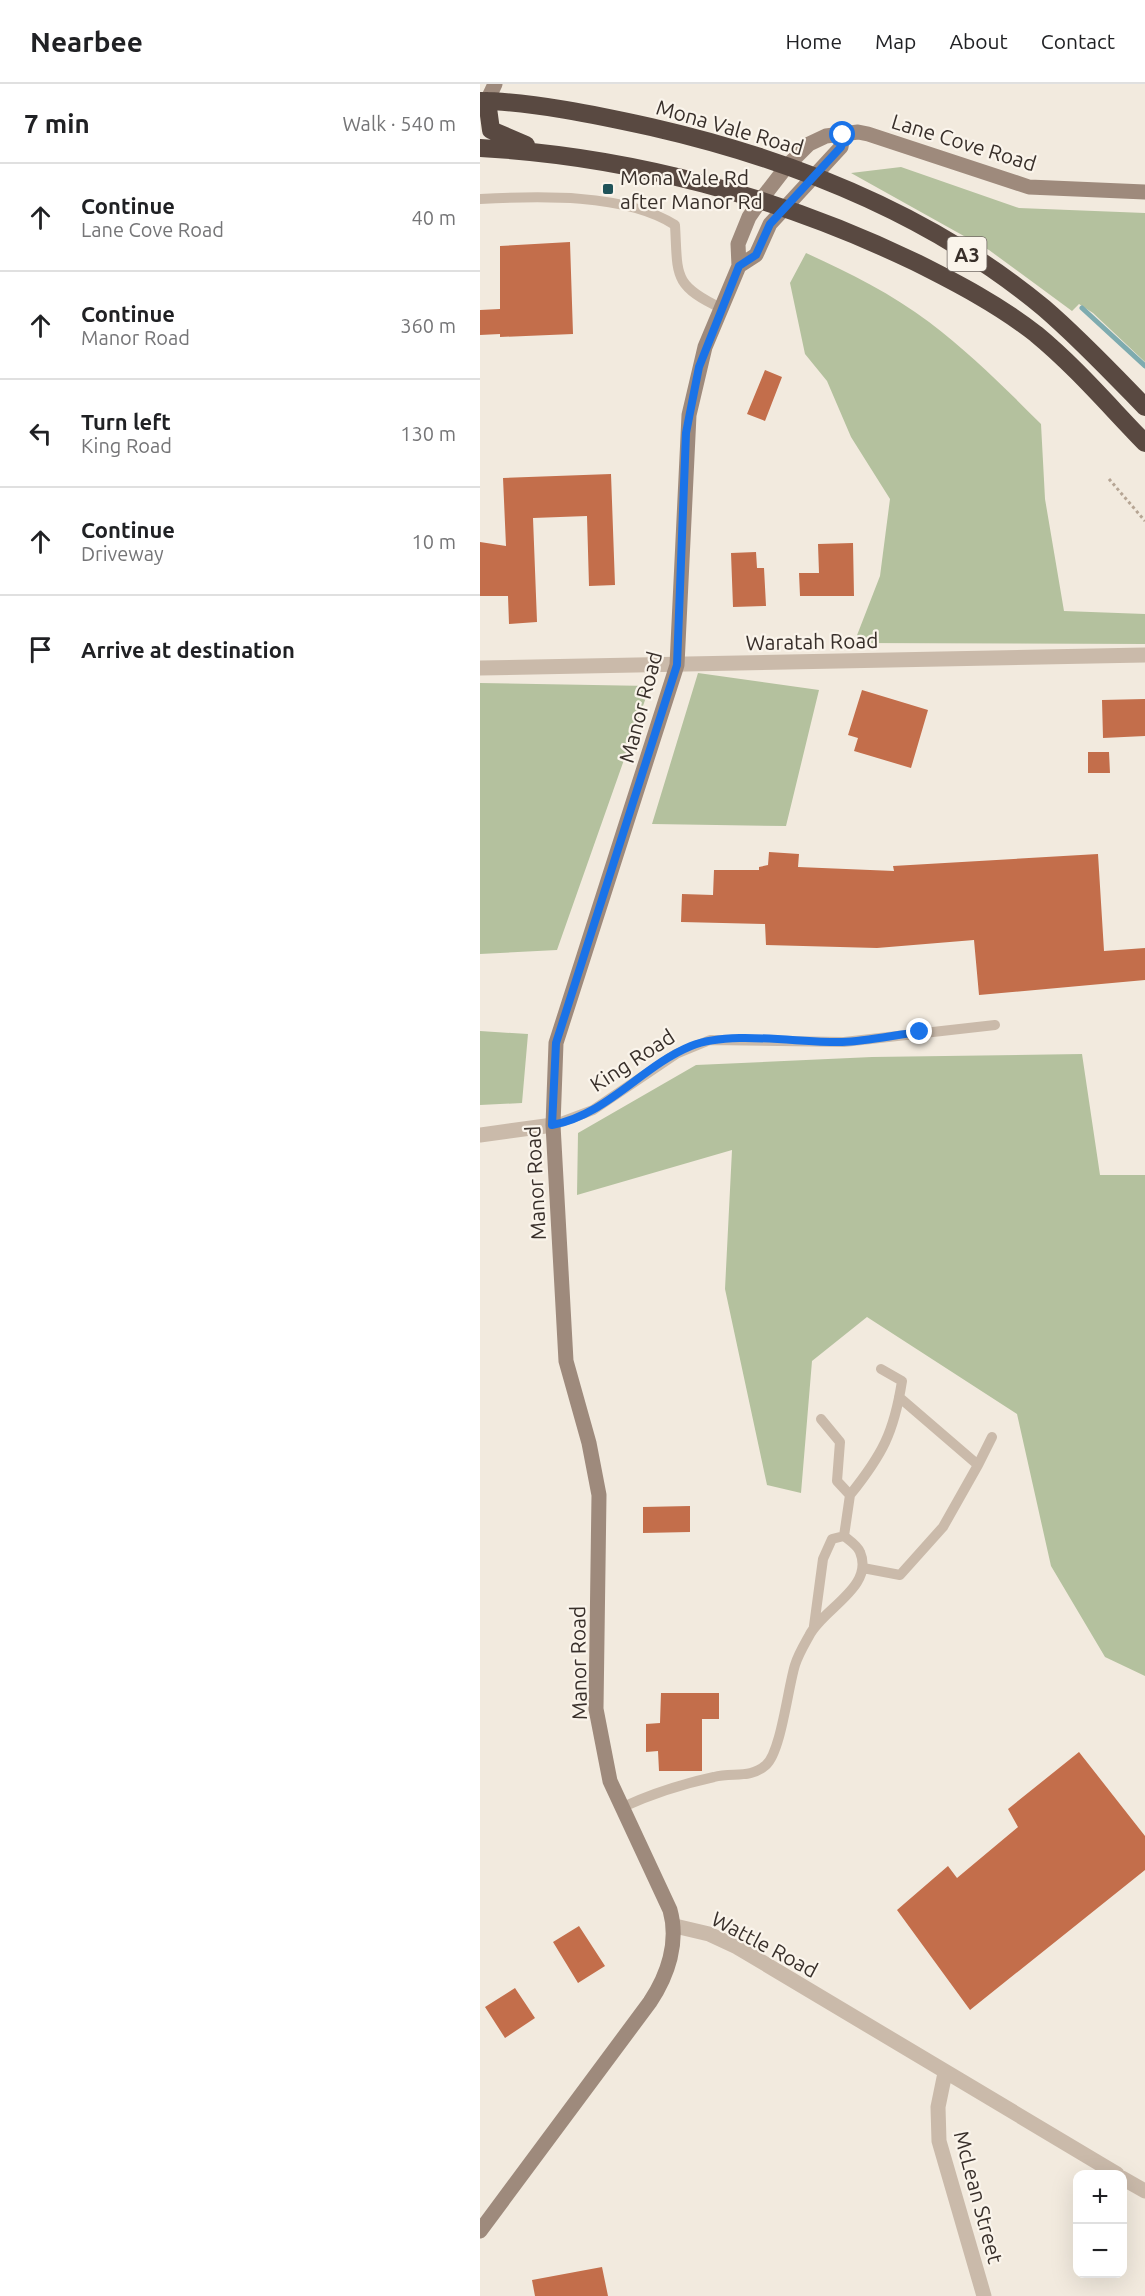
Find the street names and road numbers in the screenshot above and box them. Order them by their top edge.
street label: Mona Vale Road [654,94,806,160]
street label: Lane Cove Road [889,109,1039,175]
road number: A3 [948,237,986,271]
street label: Waratah Road [745,628,879,654]
street label: Manor Road [614,649,666,765]
street label: King Road [585,1024,679,1096]
street label: Manor Road [520,1125,550,1241]
street label: Manor Road [565,1606,591,1720]
street label: Wattle Road [708,1906,822,1982]
street label: McLean Street [950,2128,1008,2266]

